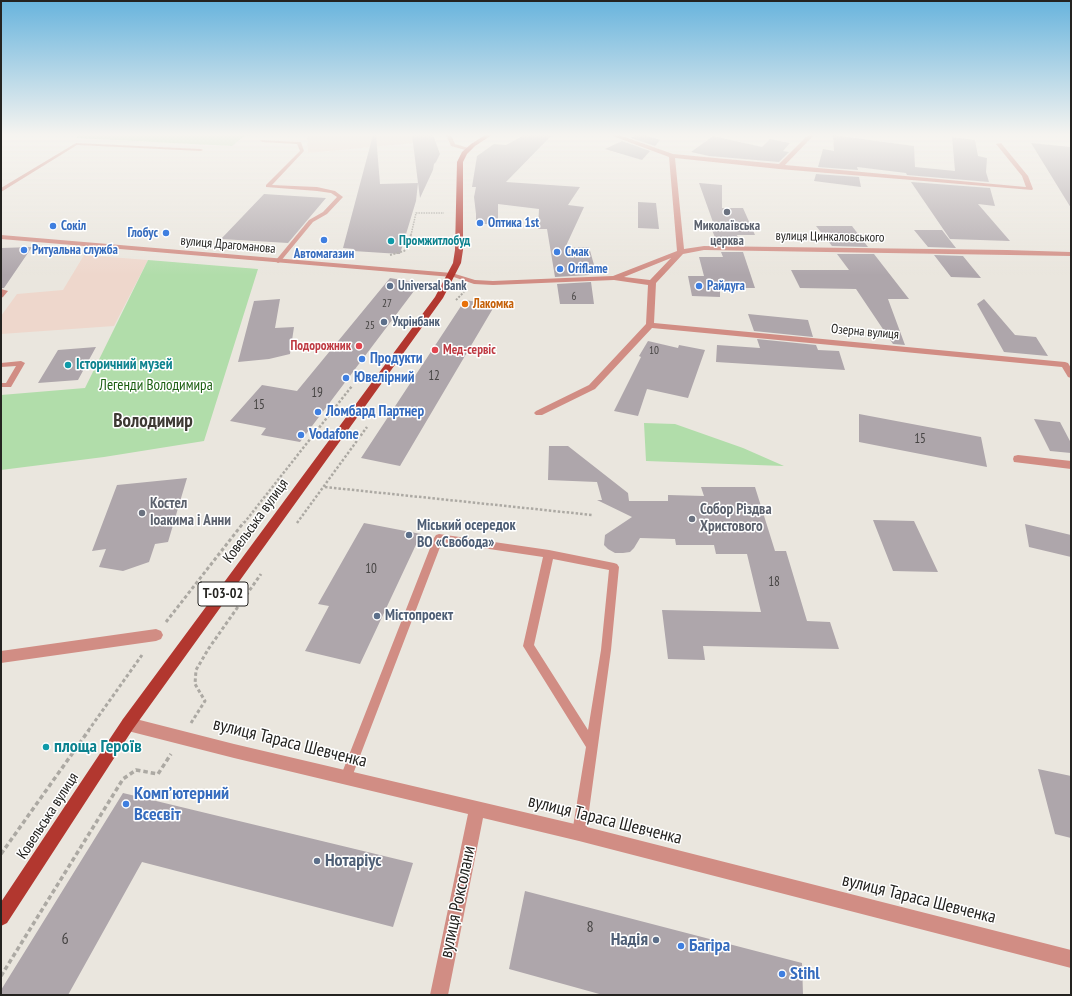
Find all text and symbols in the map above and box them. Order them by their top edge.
marker: Миколаївська церква [722,207,732,217]
place label: Оптика 1st [488,215,539,231]
place label: Сокіл [61,218,86,234]
marker: Оптика 1st [475,218,485,228]
place label: Миколаївська церква [694,218,760,249]
marker: Сокіл [48,221,58,231]
place label: Глобус [128,225,158,241]
marker: Глобус [161,228,171,238]
street label: вулиця Цинкаловського [775,228,885,246]
street label: вулиця Драгоманова [180,233,276,257]
place label: Промжитлобуд [399,233,470,249]
marker: Автомагазин [319,235,329,245]
marker: Промжитлобуд [386,236,396,246]
place label: Ритуальна служба [32,242,118,258]
place label: Смак [565,244,589,260]
marker: Ритуальна служба [19,245,29,255]
place label: Автомагазин [294,246,354,262]
marker: Смак [552,247,562,257]
place label: Oriflame [568,261,608,277]
marker: Oriflame [555,264,565,274]
place label: Universal Bank [398,278,467,294]
place label: Райдуга [707,278,745,294]
marker: Universal Bank [385,281,395,291]
marker: Райдуга [694,281,704,291]
house number: 6 [572,290,576,304]
place label: Лакомка [473,296,514,312]
house number: 27 [382,297,392,311]
marker: Лакомка [460,299,470,309]
place label: Укрінбанк [392,314,440,330]
marker: Укрінбанк [379,317,389,327]
house number: 25 [365,319,375,333]
street label: Озерна вулиця [830,321,900,343]
place label: Подорожник [290,338,351,354]
marker: Подорожник [354,341,364,351]
place label: Мед-сервіс [443,342,496,358]
house number: 10 [649,344,659,358]
marker: Мед-сервіс [430,345,440,355]
place label: Продукти [370,350,422,368]
marker: Продукти [357,354,367,364]
place label: Історичний музей [76,356,172,374]
marker: Історичний музей [63,360,73,370]
house number: 12 [428,368,440,384]
place label: Ювелірний [354,369,414,387]
marker: Ювелірний [341,373,351,383]
park label: Легенди Володимира [99,377,213,395]
house number: 19 [311,385,323,401]
house number: 15 [253,397,265,413]
place label: Ломбард Партнер [326,403,424,421]
marker: Ломбард Партнер [313,407,323,417]
district label: Володимир [113,411,193,433]
place label: Vodafone [309,426,359,444]
marker: Vodafone [296,430,306,440]
house number: 15 [914,431,926,447]
street label: Ковельська вулиця [220,476,292,566]
place label: Костел Іоакима і Анни [150,495,231,530]
place label: Собор Різдва Христового [700,501,772,536]
marker: Костел Іоакима і Анни [137,508,147,518]
marker: Собор Різдва Христового [687,514,697,524]
place label: Міський осередок ВО «Свобода» [417,517,516,552]
marker: Міський осередок ВО «Свобода» [404,530,414,540]
house number: 10 [365,561,377,577]
house number: 18 [768,574,780,590]
road number: Т-03-02 [198,582,248,606]
place label: Містопроект [385,607,453,625]
marker: Містопроект [372,611,382,621]
street label: вулиця Тараса Шевченка [211,713,369,773]
place label: площа Героїв [54,736,142,758]
marker: площа Героїв [41,742,51,752]
street label: Ковельська вулиця [13,769,83,863]
place label: Компʼютерний Всесвіт [134,783,229,826]
street label: вулиця Тараса Шевченка [526,790,684,850]
marker: Компʼютерний Всесвіт [121,799,131,809]
street label: вулиця Роксолани [436,844,480,960]
place label: Нотаріус [325,850,382,872]
marker: Нотаріус [312,856,322,866]
street label: вулиця Тараса Шевченка [840,869,998,929]
house number: 8 [586,917,594,937]
house number: 6 [61,929,69,949]
place label: Надія [611,929,648,951]
marker: Надія [651,935,661,945]
place label: Багіра [689,935,730,957]
marker: Багіра [676,941,686,951]
place label: Stihl [790,963,820,985]
marker: Stihl [777,969,787,979]

